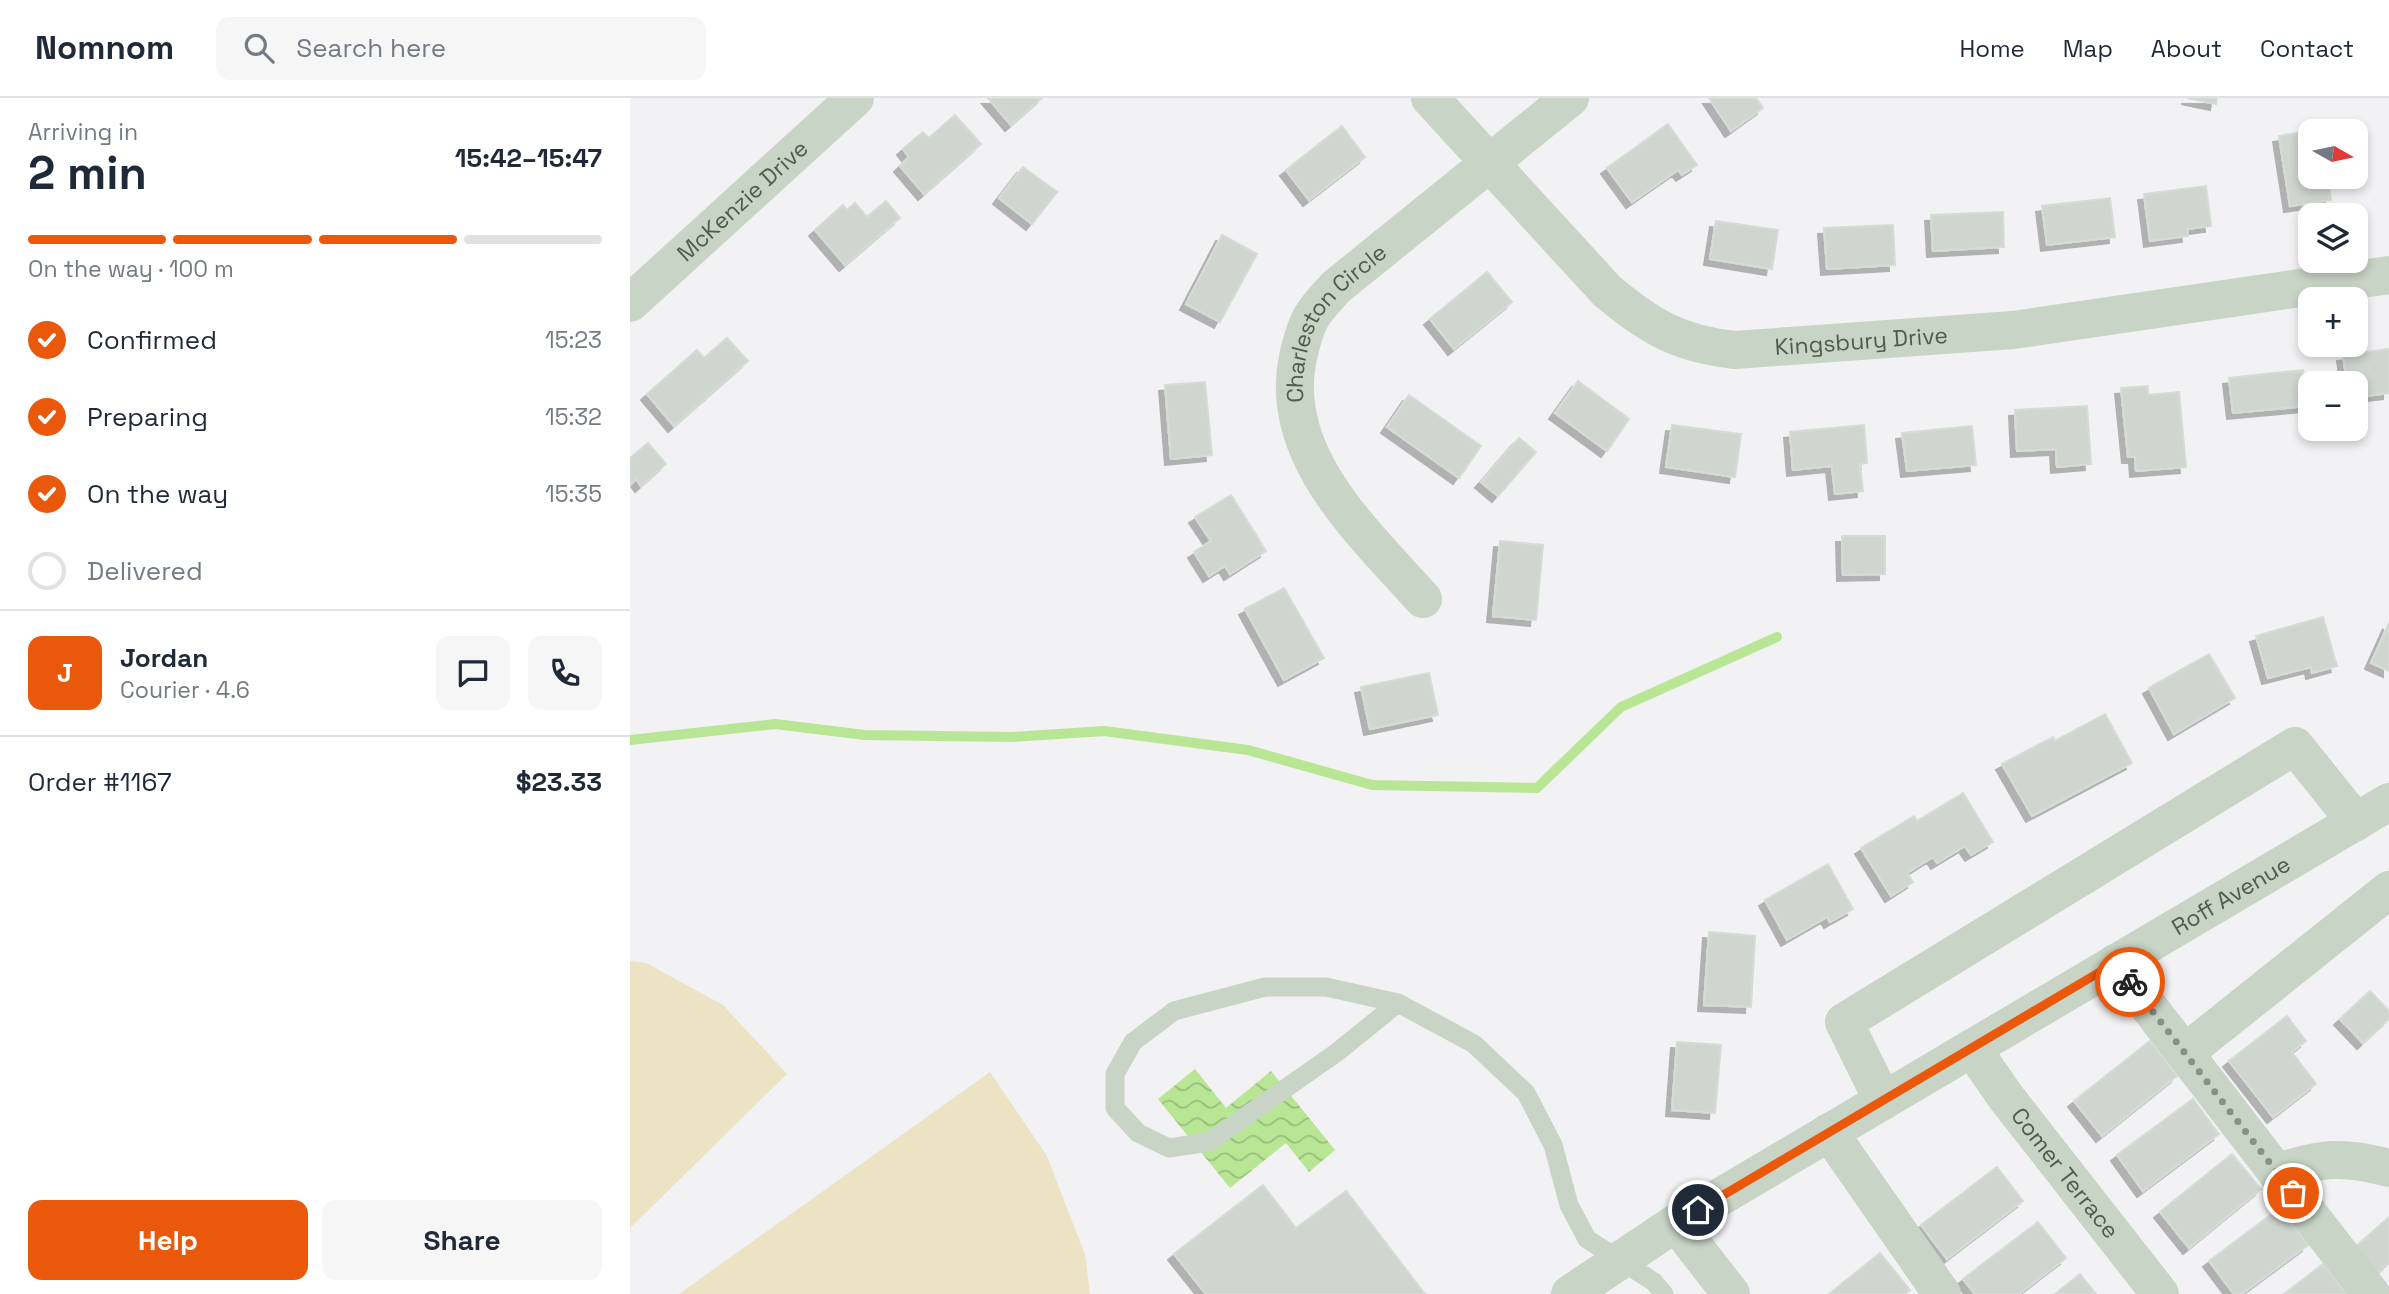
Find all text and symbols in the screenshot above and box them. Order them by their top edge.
search box [216,17,706,80]
text: Nomnom [35,27,174,69]
icon: search [240,29,278,67]
text: Search here [296,31,446,65]
text: Home [1959,33,2025,64]
text: Map [2063,33,2113,64]
text: About [2151,33,2222,64]
text: Contact [2260,33,2354,64]
text: Arriving in [28,117,138,147]
north arrow [2298,119,2368,189]
map controls [2298,119,2368,441]
street label: McKenzie Drive [670,133,814,268]
text: 15:42–15:47 [455,141,602,175]
text: 2 min [28,144,147,202]
button: layers [2298,203,2368,273]
street label: Charleston Circle [1280,237,1393,404]
text: On the way · 100 m [28,254,234,284]
button: + [2298,287,2368,357]
street label: Kingsbury Drive [1774,320,1949,362]
icon: check [28,321,66,359]
text: Confirmed [87,323,217,357]
text: 15:23 [545,325,602,355]
button: − [2298,371,2368,441]
icon: check [28,398,66,436]
text: Preparing [87,400,208,434]
text: 15:32 [545,402,602,432]
icon: check [28,475,66,513]
text: On the way [87,477,228,511]
text: 15:35 [545,479,602,509]
text: Delivered [87,554,203,588]
button: chat [436,636,510,710]
button: phone [528,636,602,710]
text: Jordan [120,641,208,675]
text: J [57,656,73,690]
text: Courier · 4.6 [120,675,250,705]
text: Order #1167 [28,765,172,799]
text: $23.33 [516,765,602,799]
street label: Roff Avenue [2166,849,2296,942]
courier [2095,947,2165,1017]
icon: bike [2111,963,2149,1001]
street label: Comer Terrace [2005,1101,2126,1245]
pin [2263,1163,2323,1223]
icon: bag [2274,1174,2312,1212]
pin [1668,1180,1728,1240]
icon: home [1679,1191,1717,1229]
button: Help [28,1200,308,1280]
button: Share [322,1200,602,1280]

